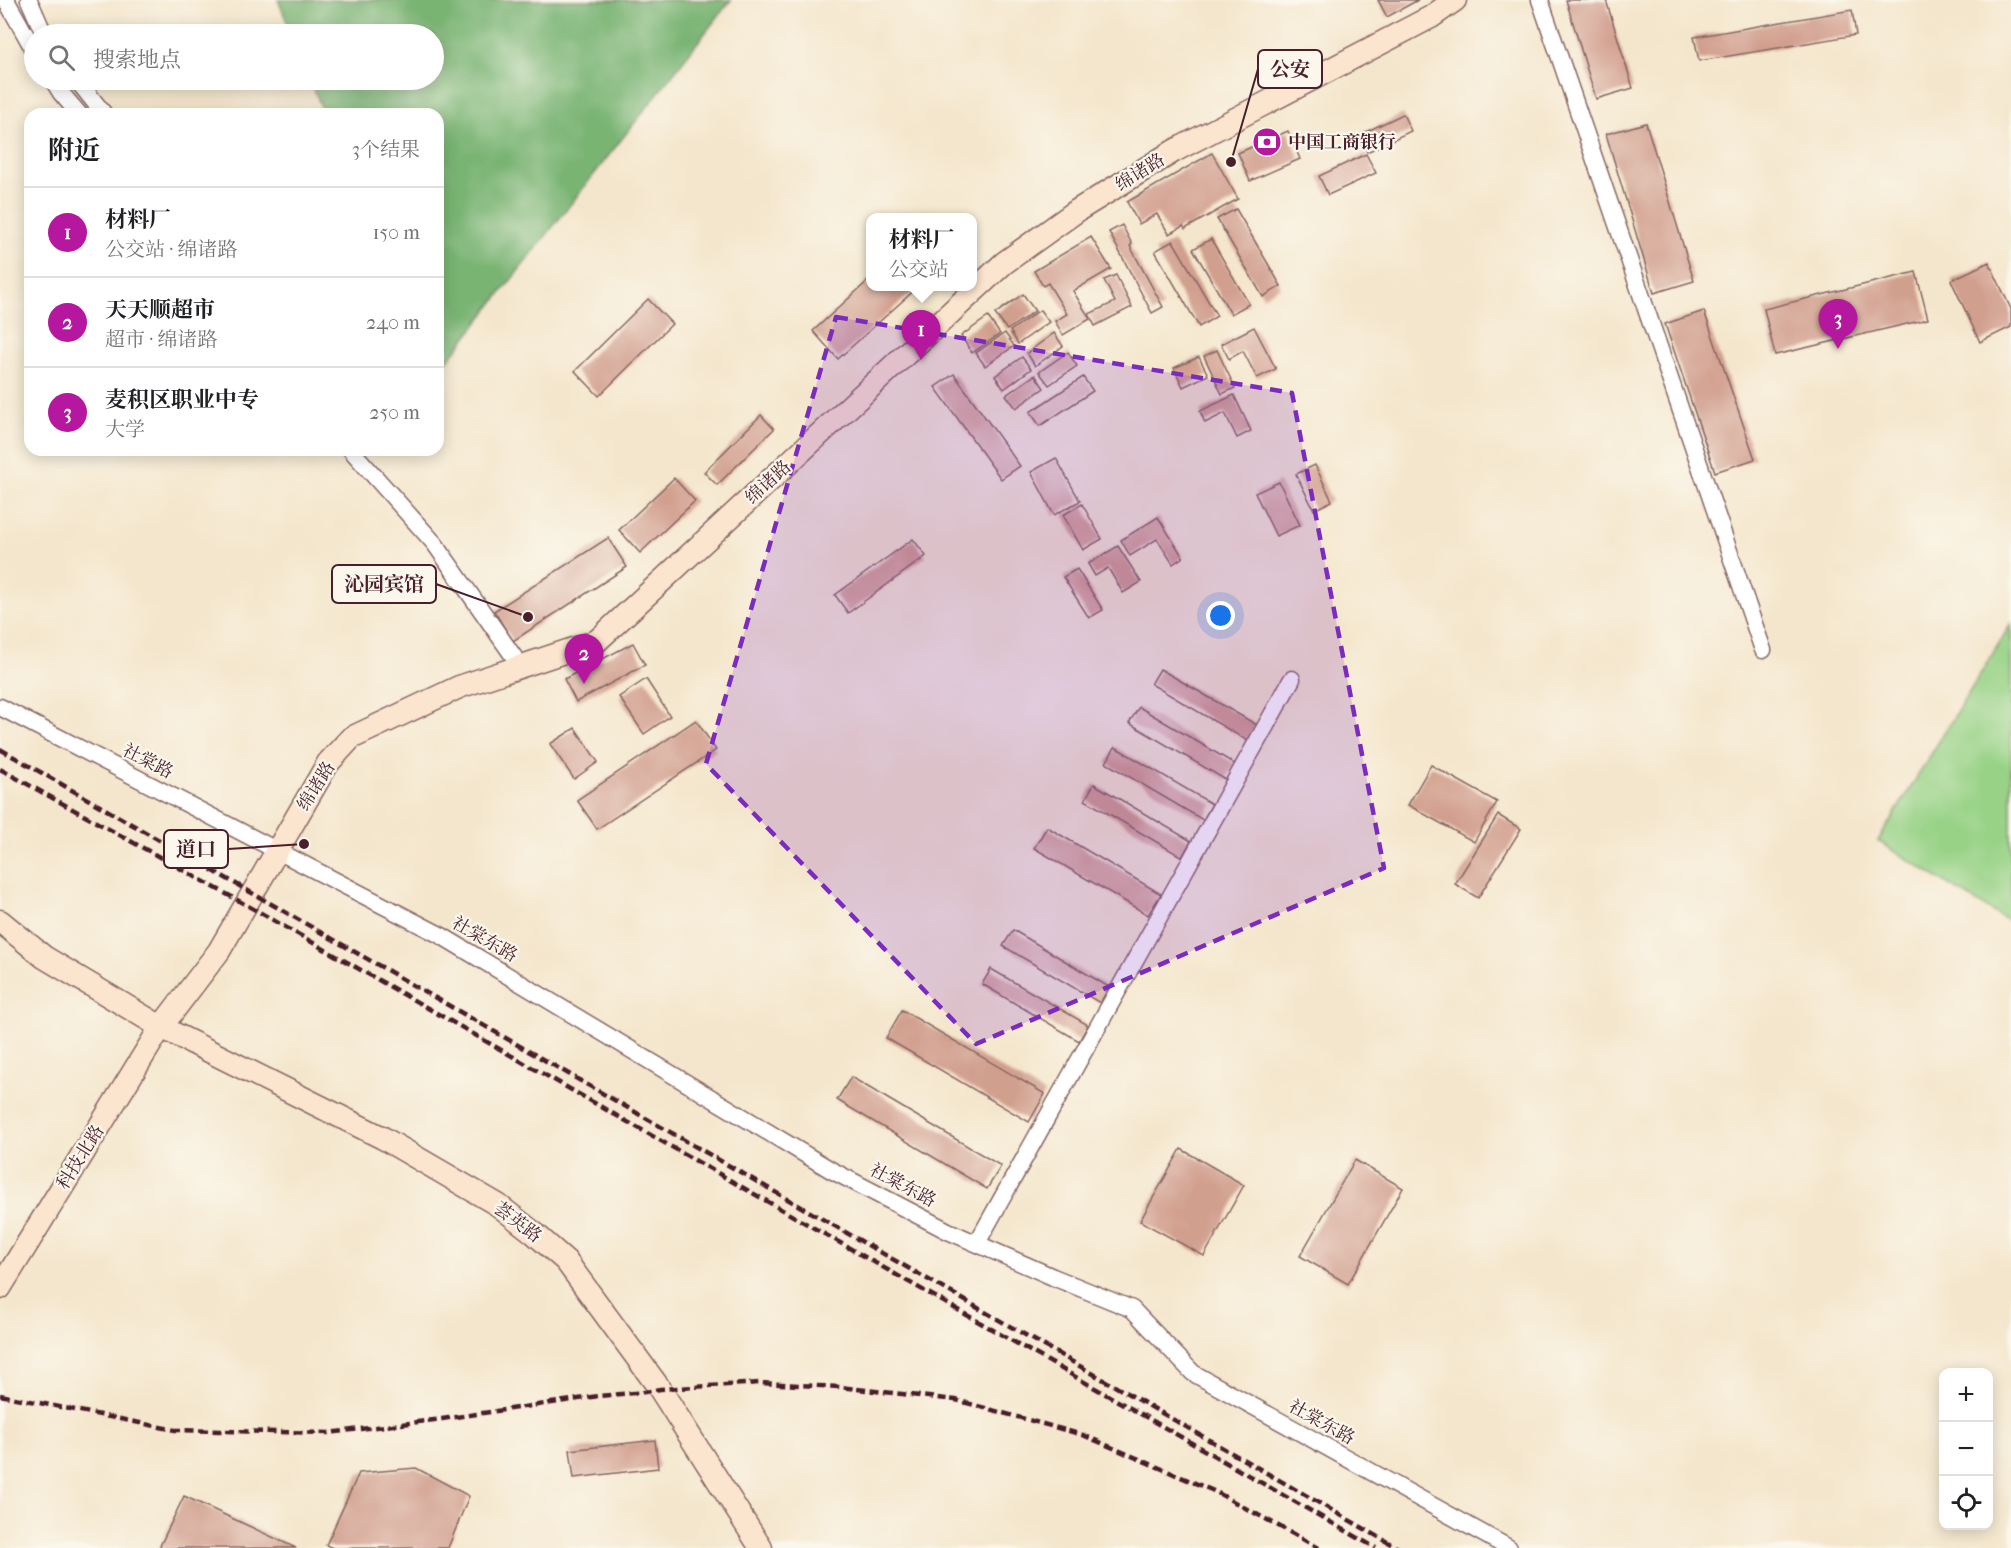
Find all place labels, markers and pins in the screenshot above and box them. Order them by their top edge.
callout: 公安 [1258,50,1322,88]
bank icon: 中国工商银行 [1251,126,1283,158]
place label: 中国工商银行 [1288,132,1396,153]
pin: 3 [1818,300,1858,349]
pin: 1 [902,310,940,360]
callout: 沁园宾馆 [332,565,436,603]
pin: 2 [564,634,604,684]
callout: 道口 [164,830,228,868]

